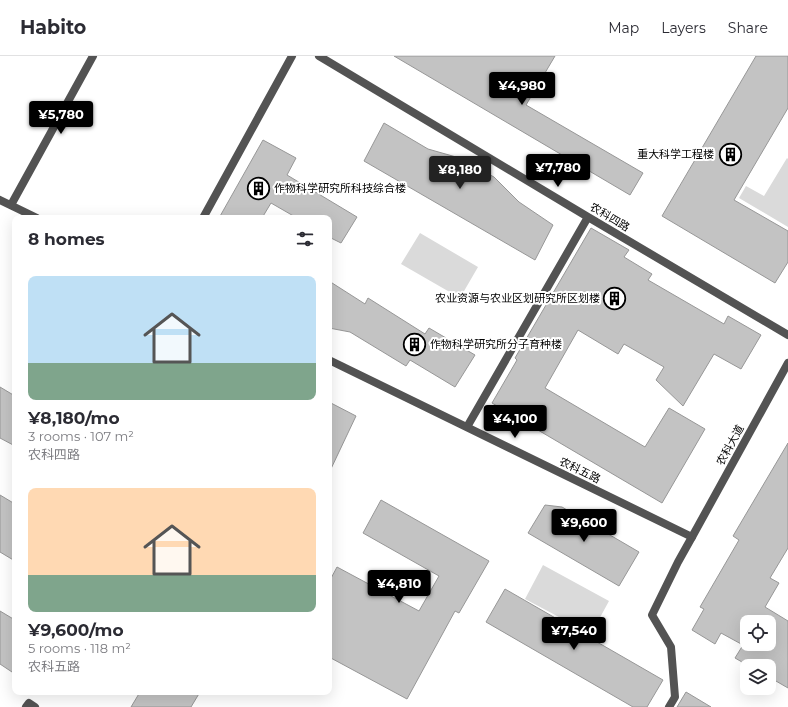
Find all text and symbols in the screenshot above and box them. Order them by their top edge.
text: Habito [20,16,86,39]
text: Map [608,19,639,37]
text: Layers [661,19,706,37]
text: Share [728,19,768,37]
pin: ¥4,980 [489,72,555,106]
text: ¥4,980 [498,77,546,93]
pin: ¥5,780 [28,101,94,135]
text: ¥5,780 [38,106,84,122]
building icon: 重大科学工程楼 [717,141,743,167]
place label: 重大科学工程楼 [637,147,714,161]
pin: ¥7,780 [525,154,591,188]
pin: ¥8,180 [427,156,493,190]
text: ¥7,780 [535,159,581,175]
text: ¥8,180 [438,161,482,177]
building icon: 作物科学研究所科技综合楼 [245,175,271,201]
place label: 作物科学研究所科技综合楼 [274,181,406,195]
street label: 农科四路 [588,200,632,234]
icon: filters [294,228,316,250]
text: 8 homes [28,229,105,249]
building icon: 农业资源与农业区划研究所区划楼 [602,285,628,311]
place label: 农业资源与农业区划研究所区划楼 [435,291,600,305]
icon: home [136,302,208,374]
building icon: 作物科学研究所分子育种楼 [401,331,427,357]
place label: 作物科学研究所分子育种楼 [430,337,562,351]
pin: ¥4,100 [482,405,548,439]
text: ¥8,180/mo [28,408,120,428]
text: ¥4,100 [493,410,537,426]
street label: 农科大道 [713,422,747,468]
text: 3 rooms · 107 m² [28,428,134,444]
text: 农科四路 [28,446,80,462]
street label: 农科五路 [557,454,603,486]
pin: ¥9,600 [551,509,617,543]
icon: home [136,514,208,586]
text: ¥9,600 [561,514,607,530]
pin: ¥4,810 [366,570,432,604]
text: ¥4,810 [377,575,421,591]
map controls [740,615,776,695]
button: locate [740,615,776,651]
pin: ¥7,540 [541,617,607,651]
text: ¥9,600/mo [28,620,124,640]
text: ¥7,540 [551,622,597,638]
text: 5 rooms · 118 m² [28,640,131,656]
text: 农科五路 [28,658,80,674]
button: layers [740,659,776,695]

